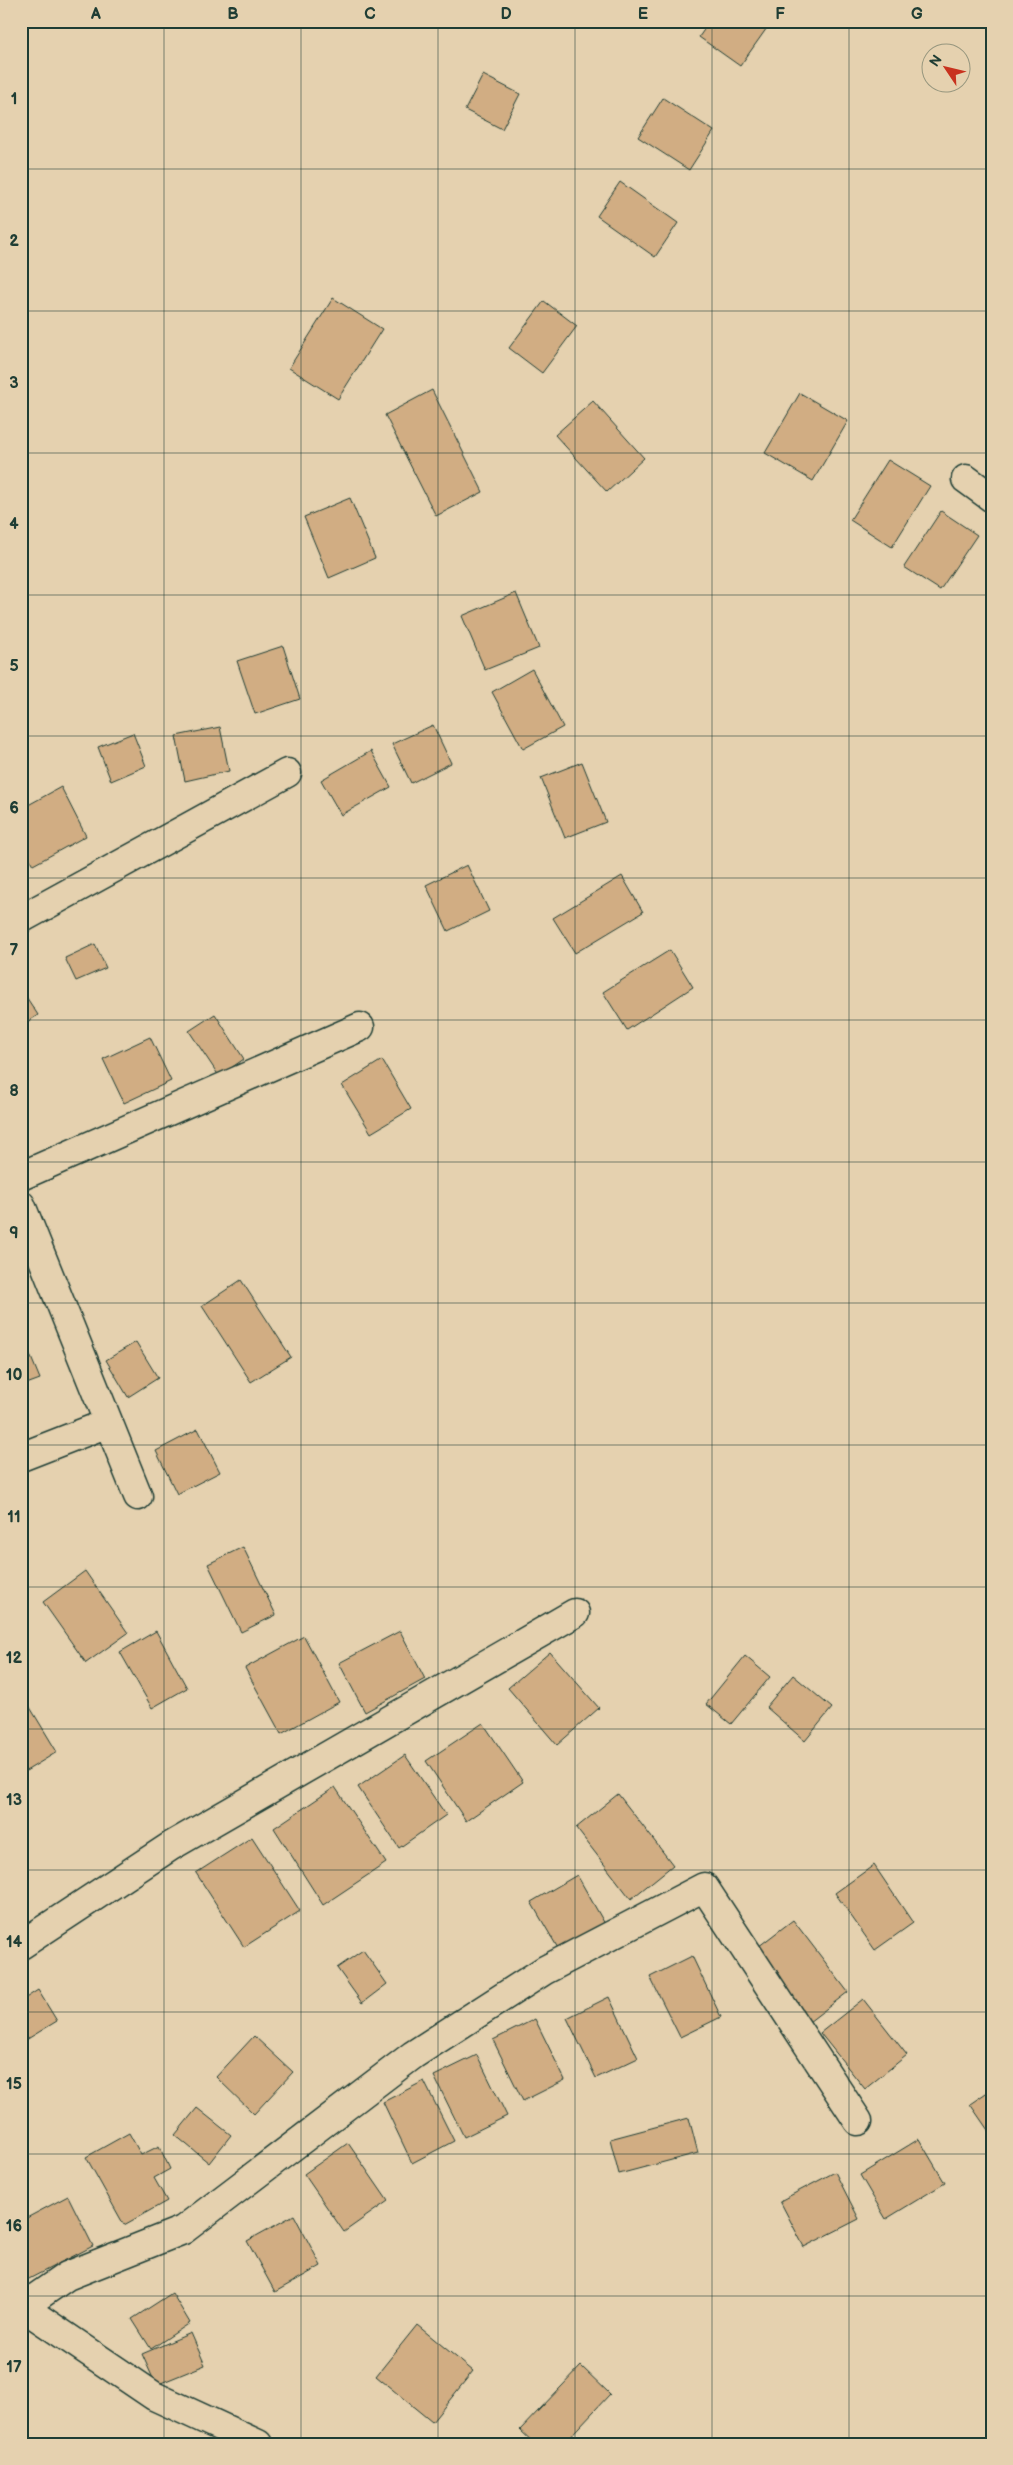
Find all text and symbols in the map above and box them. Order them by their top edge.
text: A [90,5,101,24]
text: B [227,5,239,24]
text: C [364,5,376,24]
text: D [500,5,512,24]
text: E [638,5,648,24]
text: F [775,5,785,24]
text: G [911,5,923,24]
north arrow [920,42,970,92]
text: N [926,52,946,70]
text: 1 [11,90,17,109]
text: 2 [9,232,19,251]
text: 3 [9,374,19,393]
text: 4 [9,515,19,534]
text: 5 [9,657,19,676]
text: 6 [9,799,19,818]
text: 7 [10,941,19,960]
text: 8 [9,1082,19,1101]
text: 9 [9,1224,19,1243]
text: 10 [6,1366,22,1385]
text: 11 [7,1508,21,1527]
text: 12 [6,1649,23,1668]
text: 13 [6,1791,22,1810]
text: 14 [6,1933,23,1952]
text: 15 [6,2075,22,2094]
text: 16 [6,2217,23,2236]
text: 17 [6,2358,22,2377]

